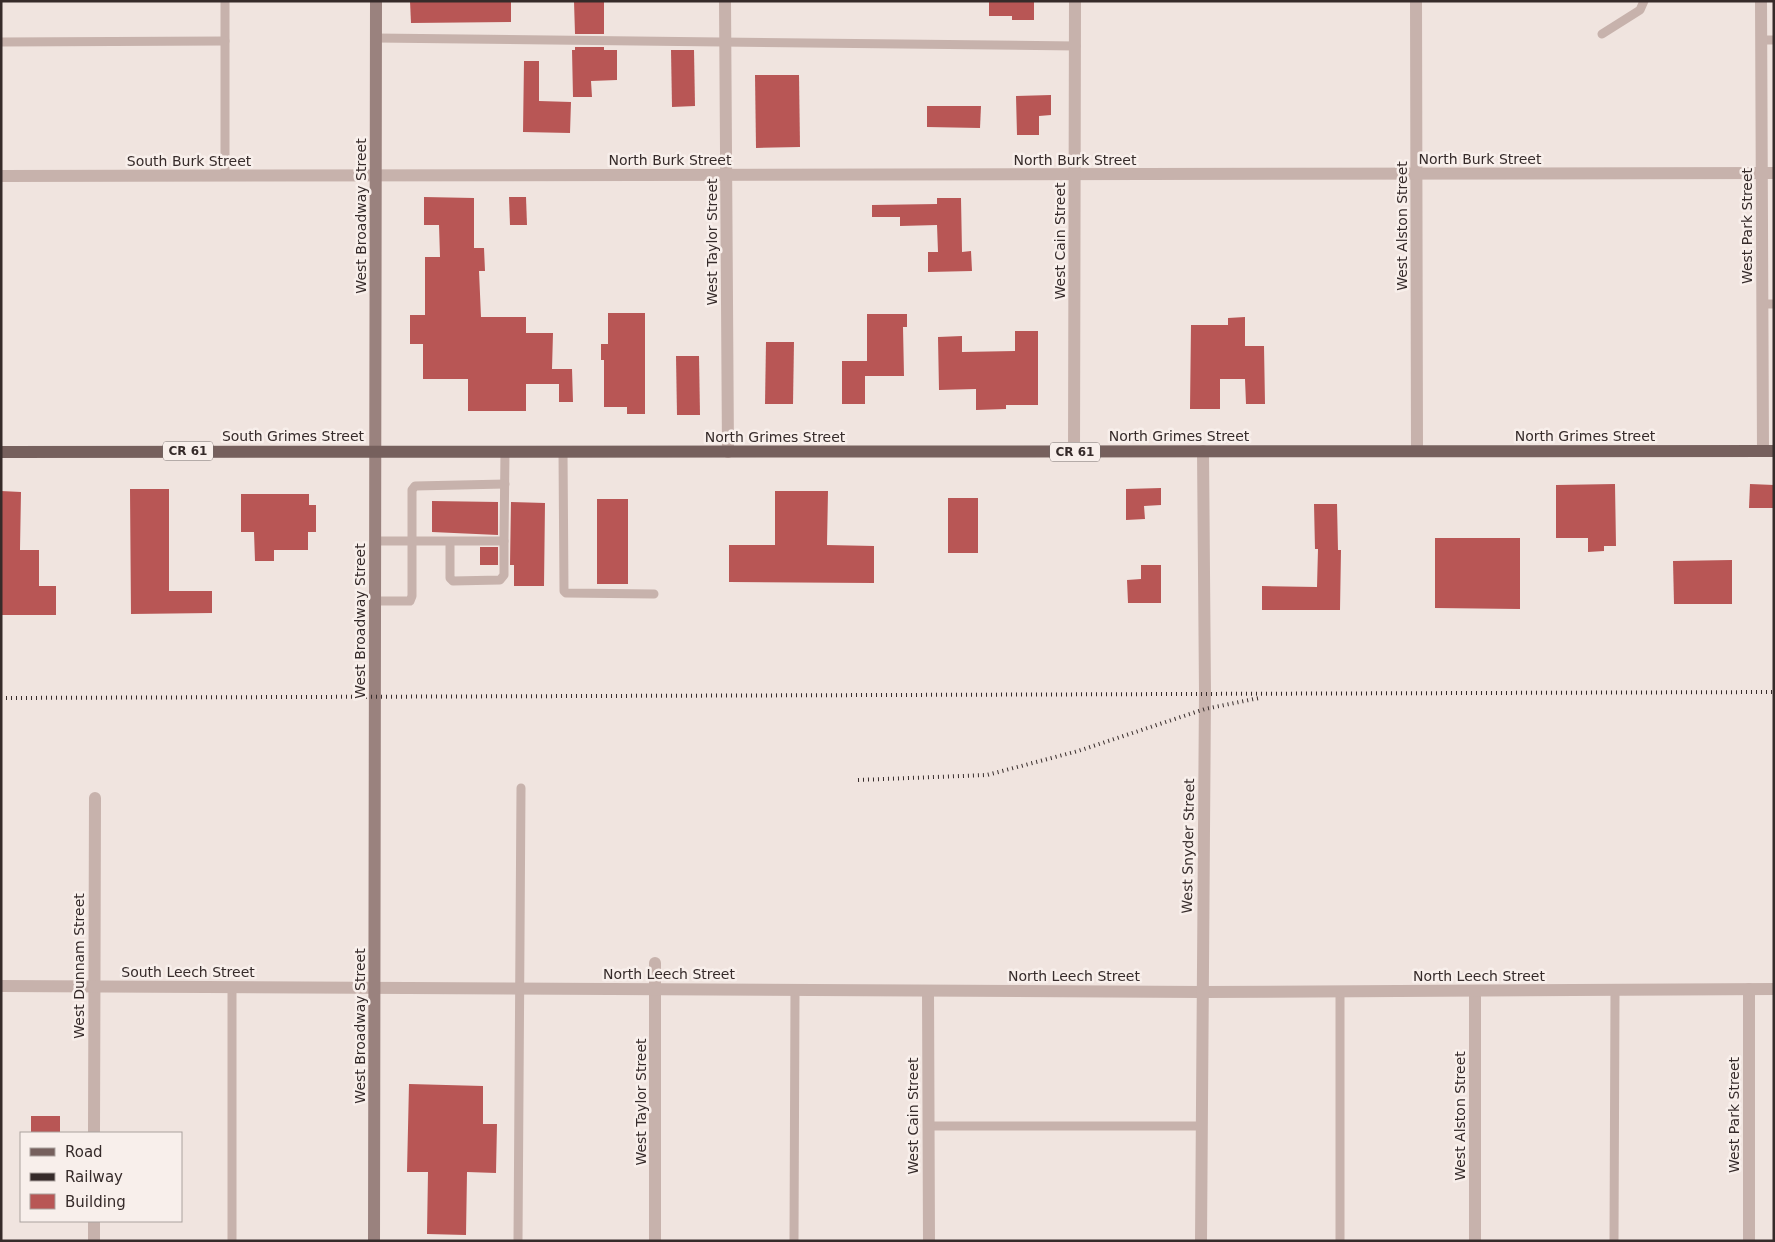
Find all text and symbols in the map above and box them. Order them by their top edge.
street label: West Broadway Street [353,138,369,294]
street label: North Burk Street [1419,151,1542,167]
street label: North Burk Street [609,152,732,168]
street label: North Burk Street [1014,152,1137,168]
street label: South Burk Street [127,153,252,169]
street label: West Alston Street [1394,161,1410,291]
street label: West Park Street [1739,167,1755,284]
street label: West Taylor Street [704,178,720,306]
street label: West Cain Street [1052,182,1068,299]
street label: South Grimes Street [222,428,365,444]
street label: North Grimes Street [1109,428,1250,444]
street label: North Grimes Street [1515,428,1656,444]
street label: North Grimes Street [705,429,846,445]
road number: CR 61 [163,442,213,461]
road number: CR 61 [1050,442,1100,462]
street label: West Broadway Street [352,543,368,699]
street label: West Snyder Street [1179,778,1197,914]
street label: West Dunnam Street [71,893,87,1039]
street label: West Broadway Street [352,948,368,1104]
street label: South Leech Street [121,964,255,980]
street label: North Leech Street [603,966,735,982]
street label: North Leech Street [1008,968,1140,984]
street label: North Leech Street [1413,968,1545,984]
street label: West Taylor Street [633,1038,649,1166]
street label: West Alston Street [1452,1051,1468,1181]
street label: West Park Street [1726,1056,1742,1173]
street label: West Cain Street [905,1057,921,1174]
legend [20,1132,182,1222]
text: Road [65,1143,103,1161]
text: Railway [65,1168,123,1186]
text: Building [65,1193,126,1211]

